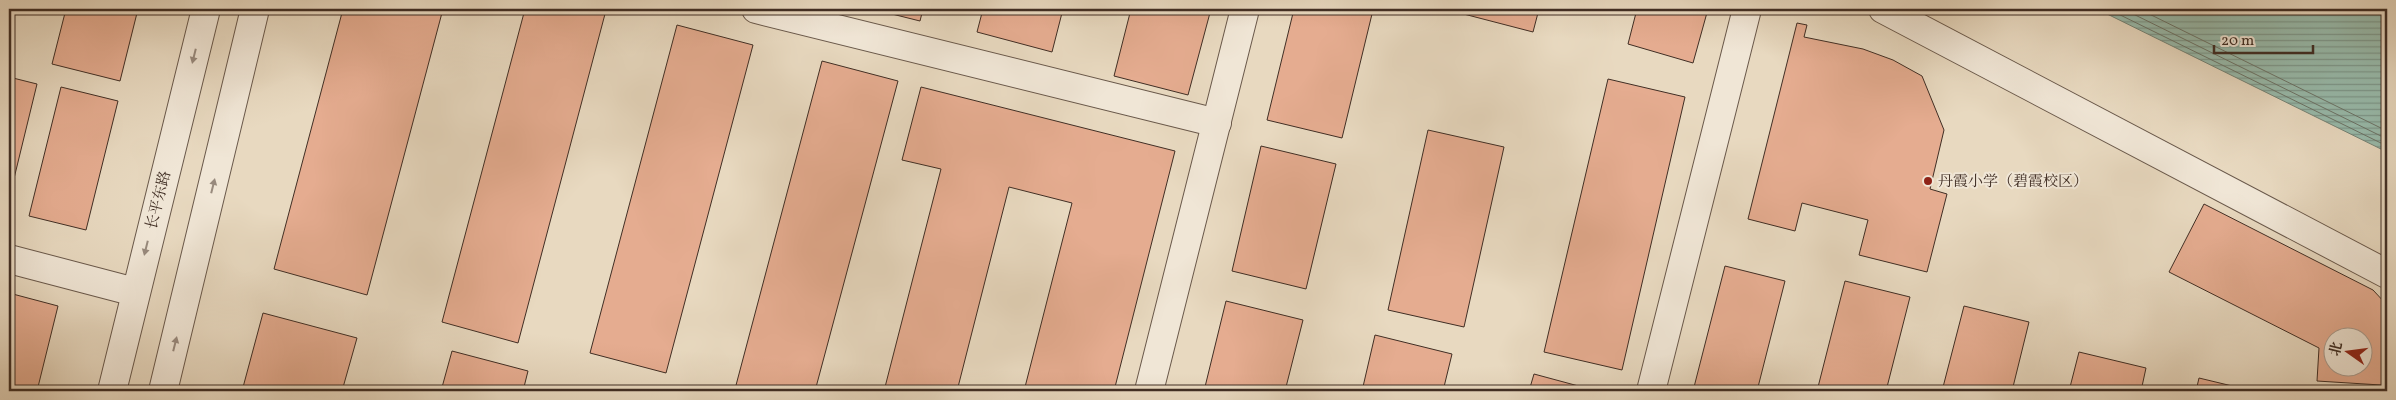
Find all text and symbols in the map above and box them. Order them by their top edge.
scale bar [2214,22,2312,54]
text: 20 m [2221,31,2254,52]
one-way arrow [190,49,198,64]
street label: 长平东路 [142,169,177,232]
place label: 丹霞小学（碧霞校区） [1938,172,2088,193]
marker: 丹霞小学（碧霞校区） [1922,175,1934,187]
one-way arrow [209,178,217,193]
one-way arrow [142,240,150,255]
north arrow [2324,328,2374,378]
one-way arrow [171,336,179,351]
text: 北 [2326,340,2348,358]

